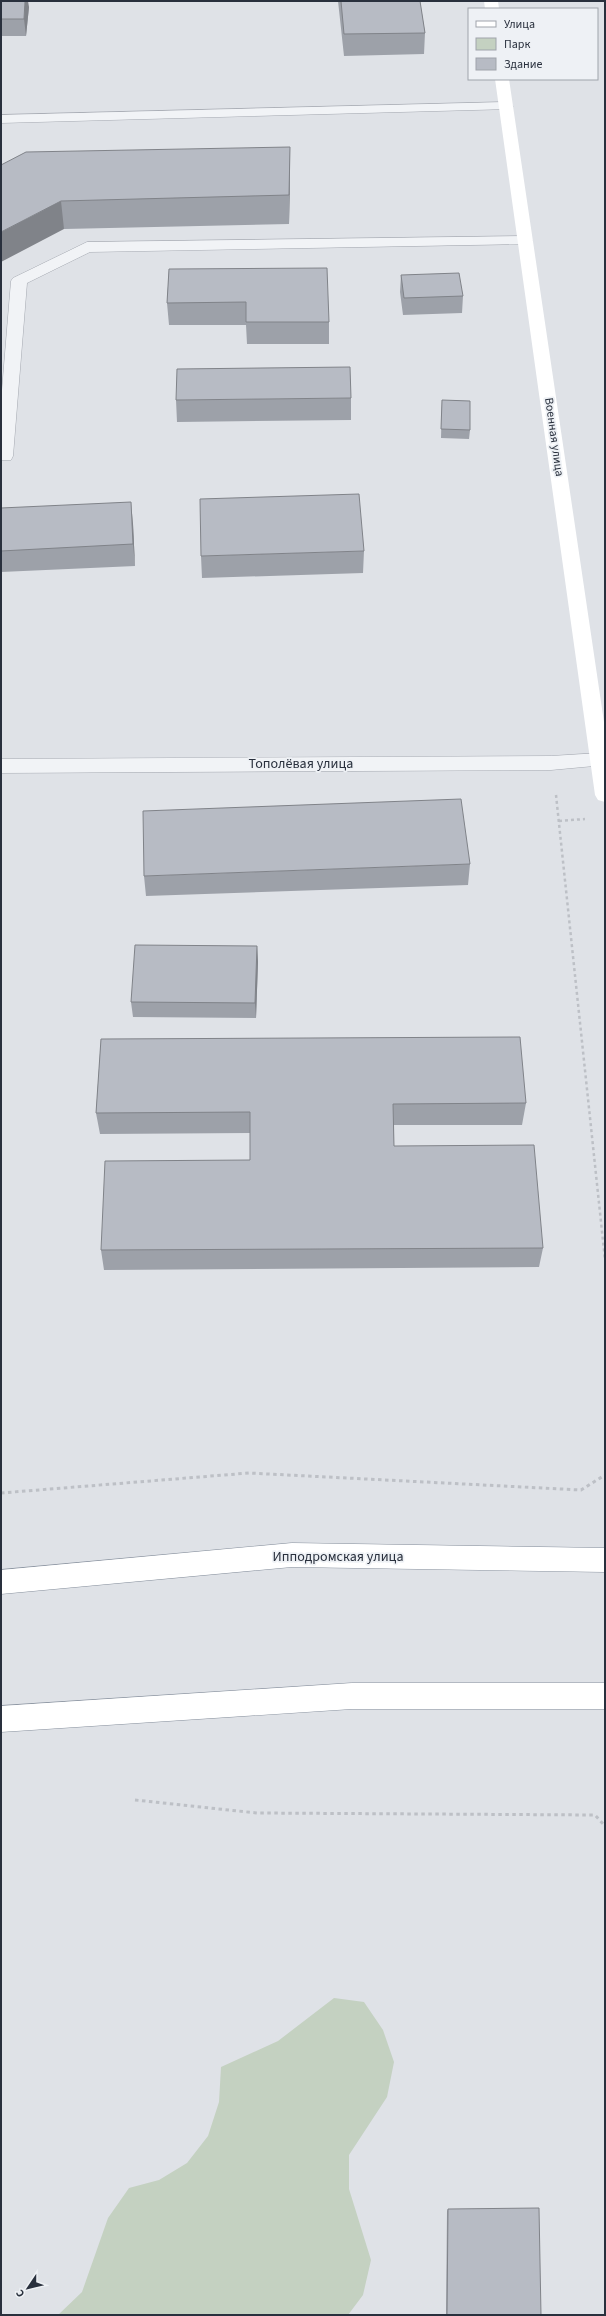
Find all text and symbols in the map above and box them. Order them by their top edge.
legend [468,8,598,80]
text: Улица [504,16,535,33]
text: Парк [504,36,530,53]
text: Здание [504,56,543,73]
street label: Военная улица [540,397,568,477]
street label: Тополёвая улица [249,754,353,774]
street label: Ипподромская улица [272,1547,404,1567]
north arrow [8,2268,48,2308]
text: С [12,2286,28,2300]

